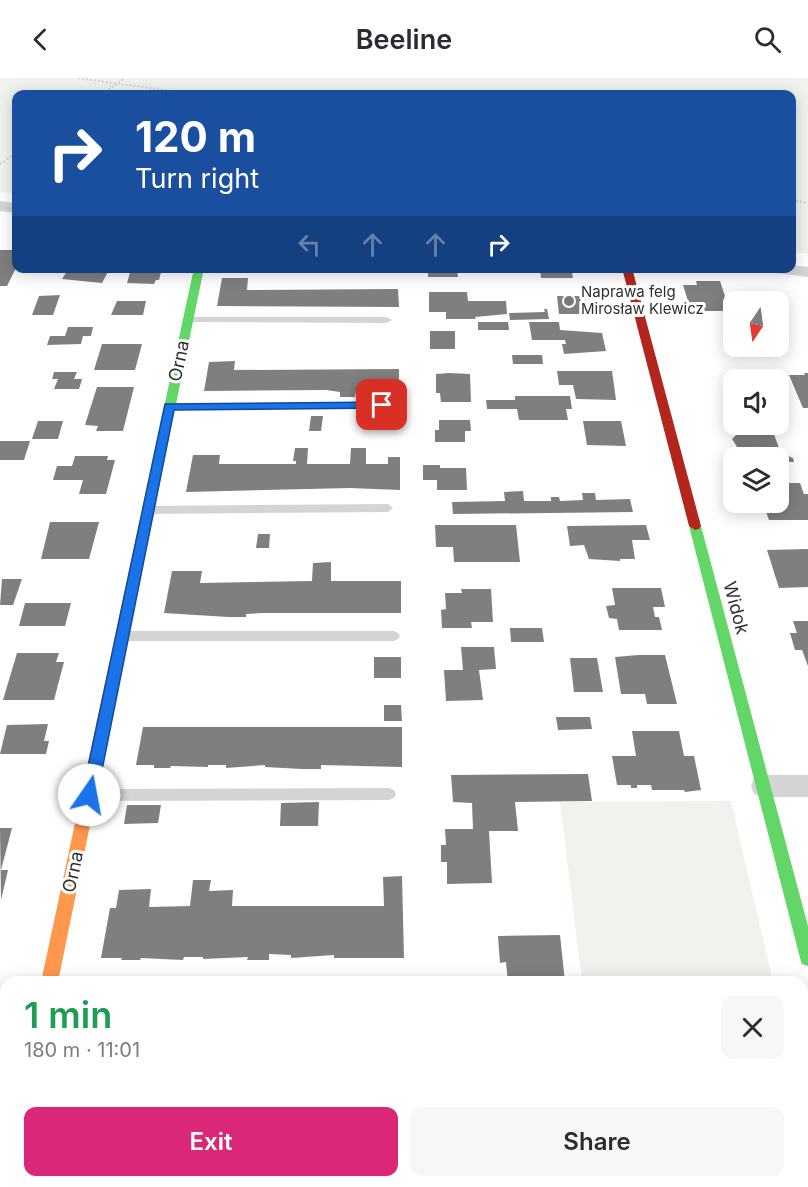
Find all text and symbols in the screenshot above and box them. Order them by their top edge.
icon: back [24,23,57,56]
text: Beeline [356,23,452,56]
icon: search [751,23,784,56]
text: 120 m [135,111,256,162]
icon: right [36,114,114,192]
text: Turn right [135,162,259,195]
icon: left [293,228,326,261]
icon: ahead [356,228,389,261]
icon: ahead [419,228,452,261]
icon: right [482,228,515,261]
place label: Naprawa felg Mirosław Klewicz [581,282,704,318]
north arrow [723,291,789,357]
map controls [723,291,789,513]
marker: Naprawa felg Mirosław Klewicz [562,294,576,308]
street label: Orna [164,338,193,383]
button: sound [723,369,789,435]
pin [356,379,407,430]
icon: arrive [365,388,398,421]
button: layers [723,447,789,513]
street label: Widok [719,579,754,637]
position arrow [57,763,121,827]
street label: Orna [58,849,87,894]
text: 1 min [24,993,112,1037]
button: close [721,996,784,1059]
text: 180 m · 11:01 [24,1038,140,1062]
button: Exit [24,1107,398,1176]
button: Share [410,1107,784,1176]

